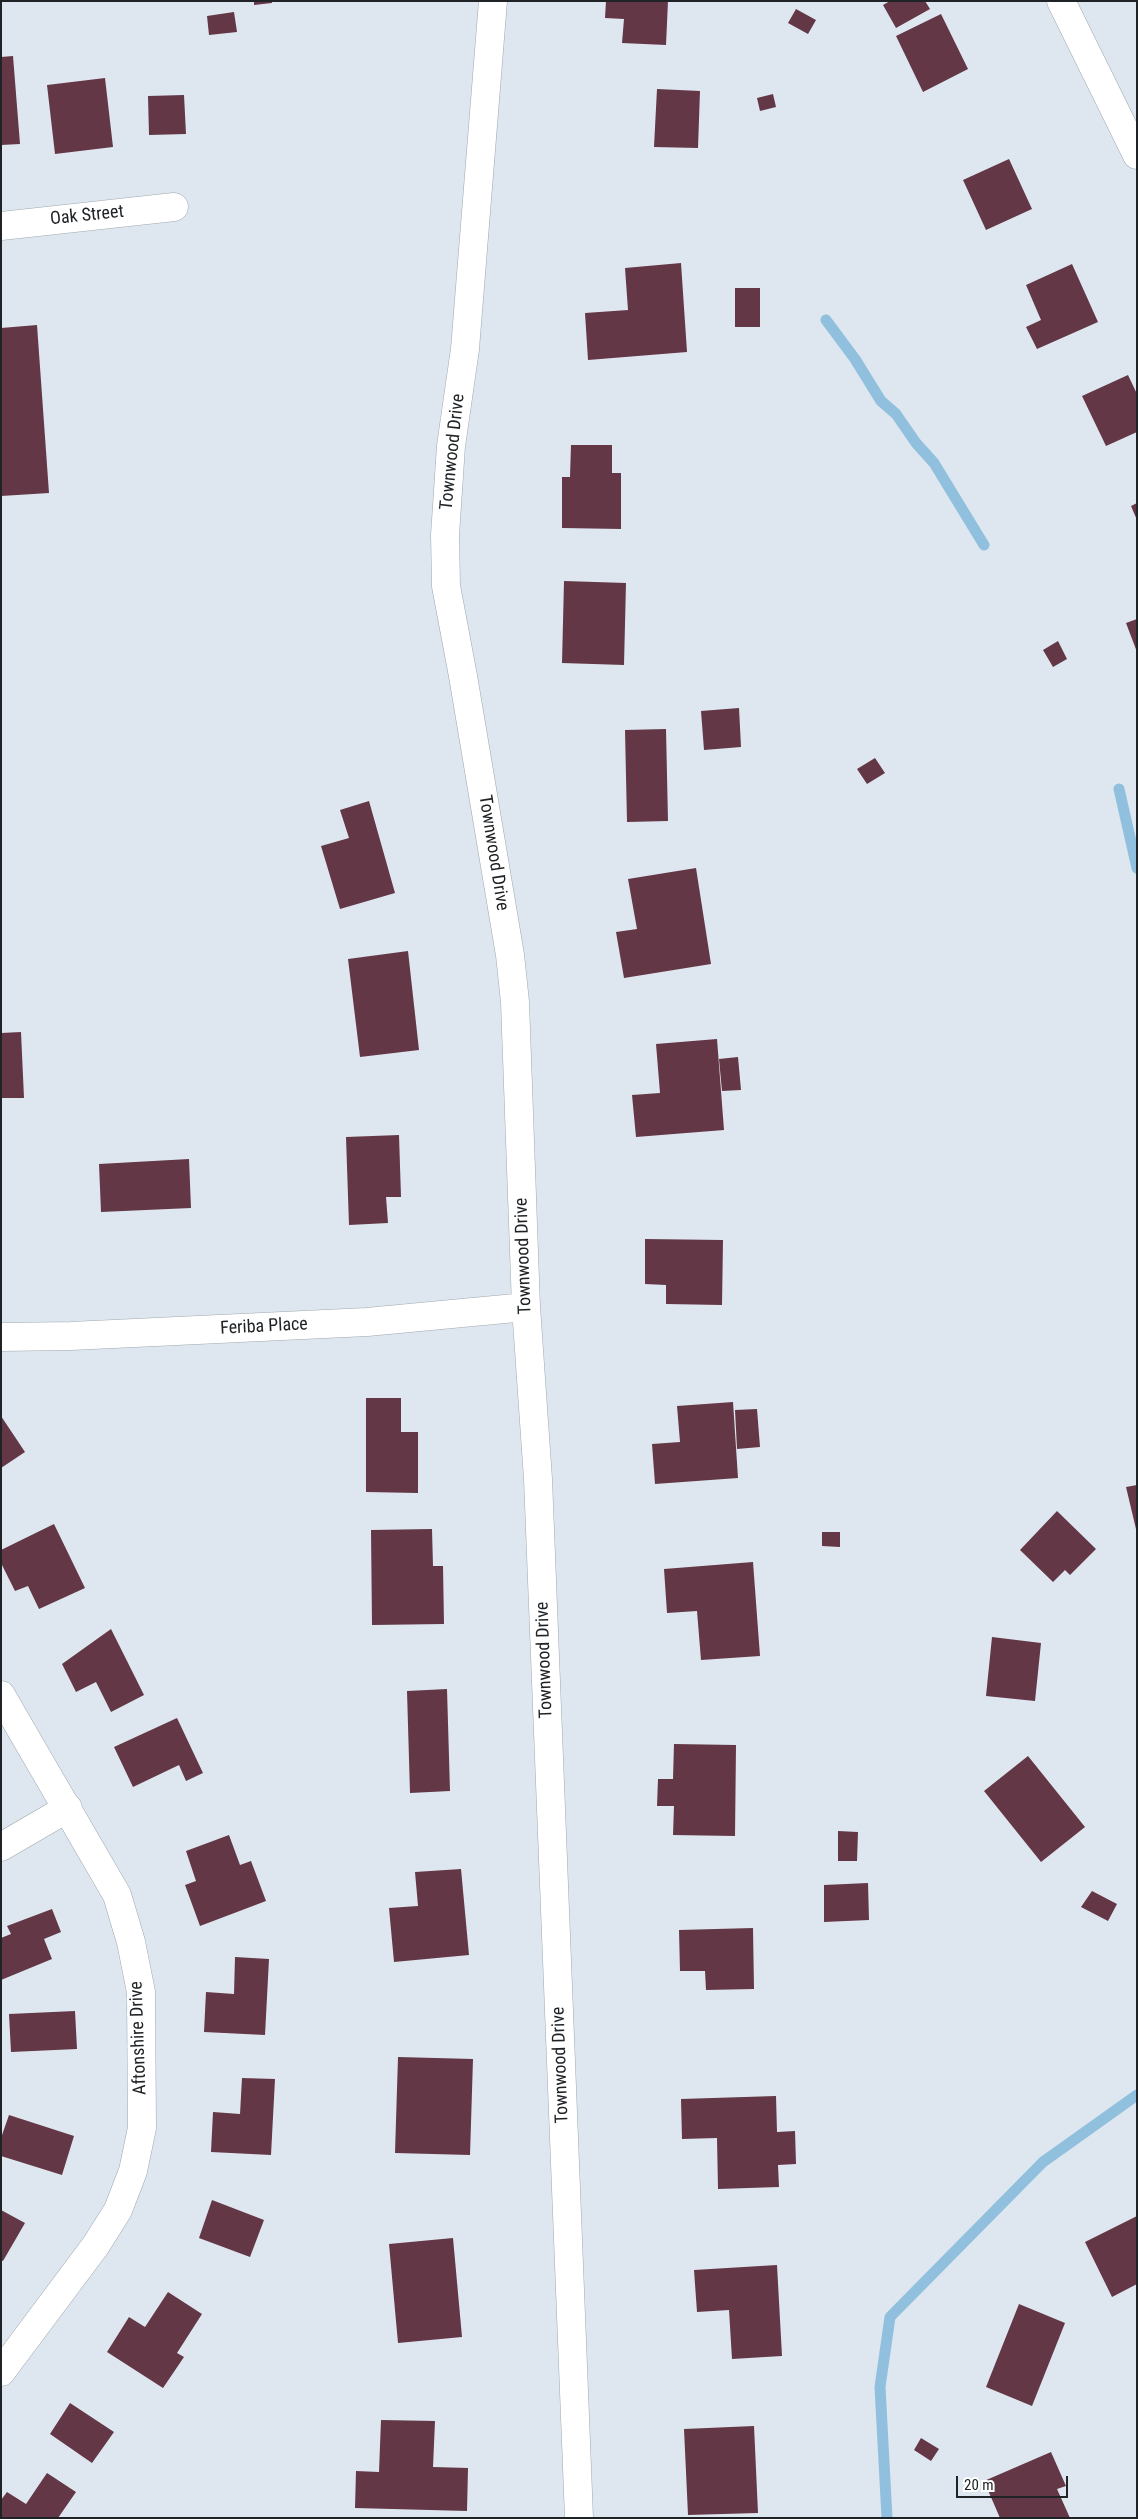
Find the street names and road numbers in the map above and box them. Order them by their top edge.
street label: Oak Street [49,201,125,231]
street label: Townwood Drive [436,393,470,511]
street label: Townwood Drive [473,794,513,912]
street label: Townwood Drive [511,1197,537,1315]
street label: Feriba Place [220,1314,308,1340]
street label: Townwood Drive [532,1601,558,1719]
street label: Aftonshire Drive [126,1981,152,2095]
street label: Townwood Drive [548,2006,574,2124]

